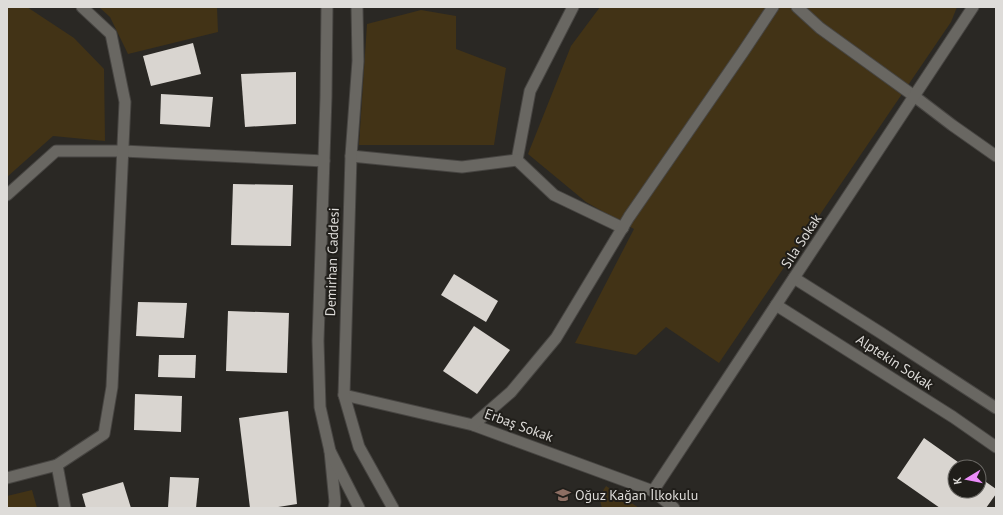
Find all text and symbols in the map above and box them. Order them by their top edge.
street label: Demirhan Caddesi [321,207,343,317]
street label: Sıla Sokak [777,210,825,272]
street label: Alptekin Sokak [853,330,937,394]
street label: Erbaş Sokak [482,404,556,446]
north arrow [947,459,987,499]
text: K [950,476,965,485]
school or university icon: Oğuz Kağan İlkokulu [554,486,572,504]
place label: Oğuz Kağan İlkokulu [575,486,698,504]

